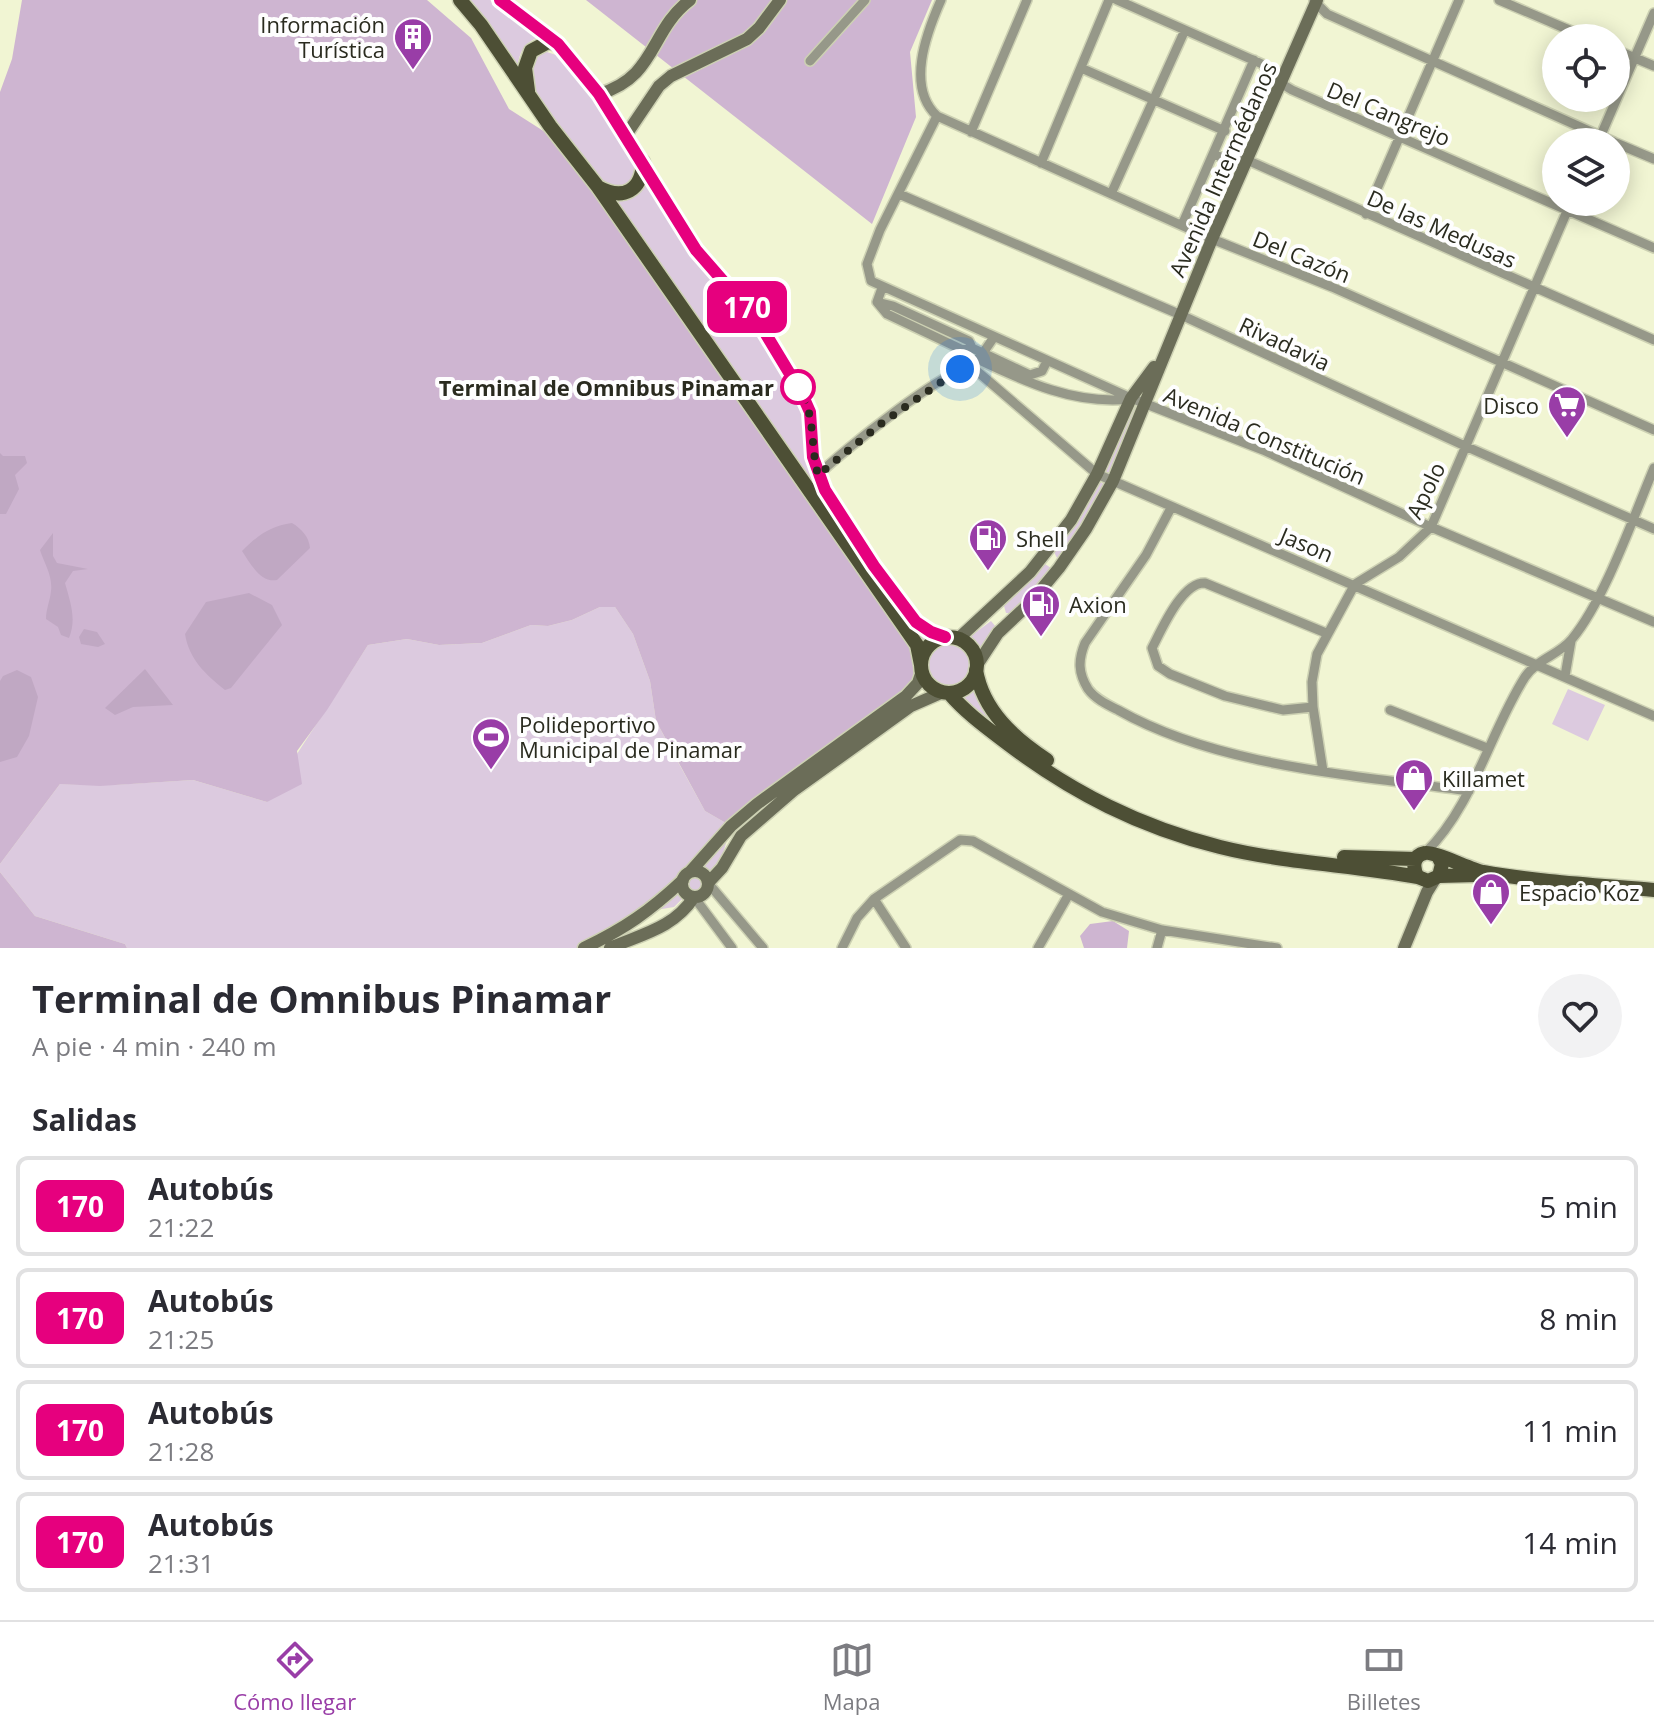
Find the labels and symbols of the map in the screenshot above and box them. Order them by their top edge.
place label: Información Turística [260,9,385,64]
building icon: Información Turística [392,16,434,71]
street label: Avenida Intermédanos [1161,57,1283,281]
street label: Del Cangrejo [1323,74,1455,152]
street label: De las Medusas [1363,182,1521,274]
street label: Del Cazón [1249,223,1355,289]
line badge: 170 [701,281,793,333]
street label: Rivadavia [1235,309,1335,377]
your location [940,349,980,389]
marker: Terminal de Omnibus Pinamar [781,370,815,404]
place label: Terminal de Omnibus Pinamar [439,372,774,402]
street label: Avenida Constitución [1160,379,1370,491]
supermarket icon: Disco [1546,384,1588,439]
place label: Disco [1483,390,1539,420]
street label: Apolo [1398,457,1452,523]
fuel station icon: Shell [967,517,1009,572]
street label: Jason [1274,519,1338,569]
place label: Shell [1016,523,1065,553]
fuel station icon: Axion [1020,583,1062,638]
place label: Axion [1069,589,1127,619]
place label: Polideportivo Municipal de Pinamar [519,709,742,764]
sports icon: Polideportivo Municipal de Pinamar [470,716,512,771]
shop icon: Killamet [1393,757,1435,812]
place label: Killamet [1442,763,1525,793]
shop icon: Espacio Koz [1470,871,1512,926]
place label: Espacio Koz [1519,877,1639,907]

